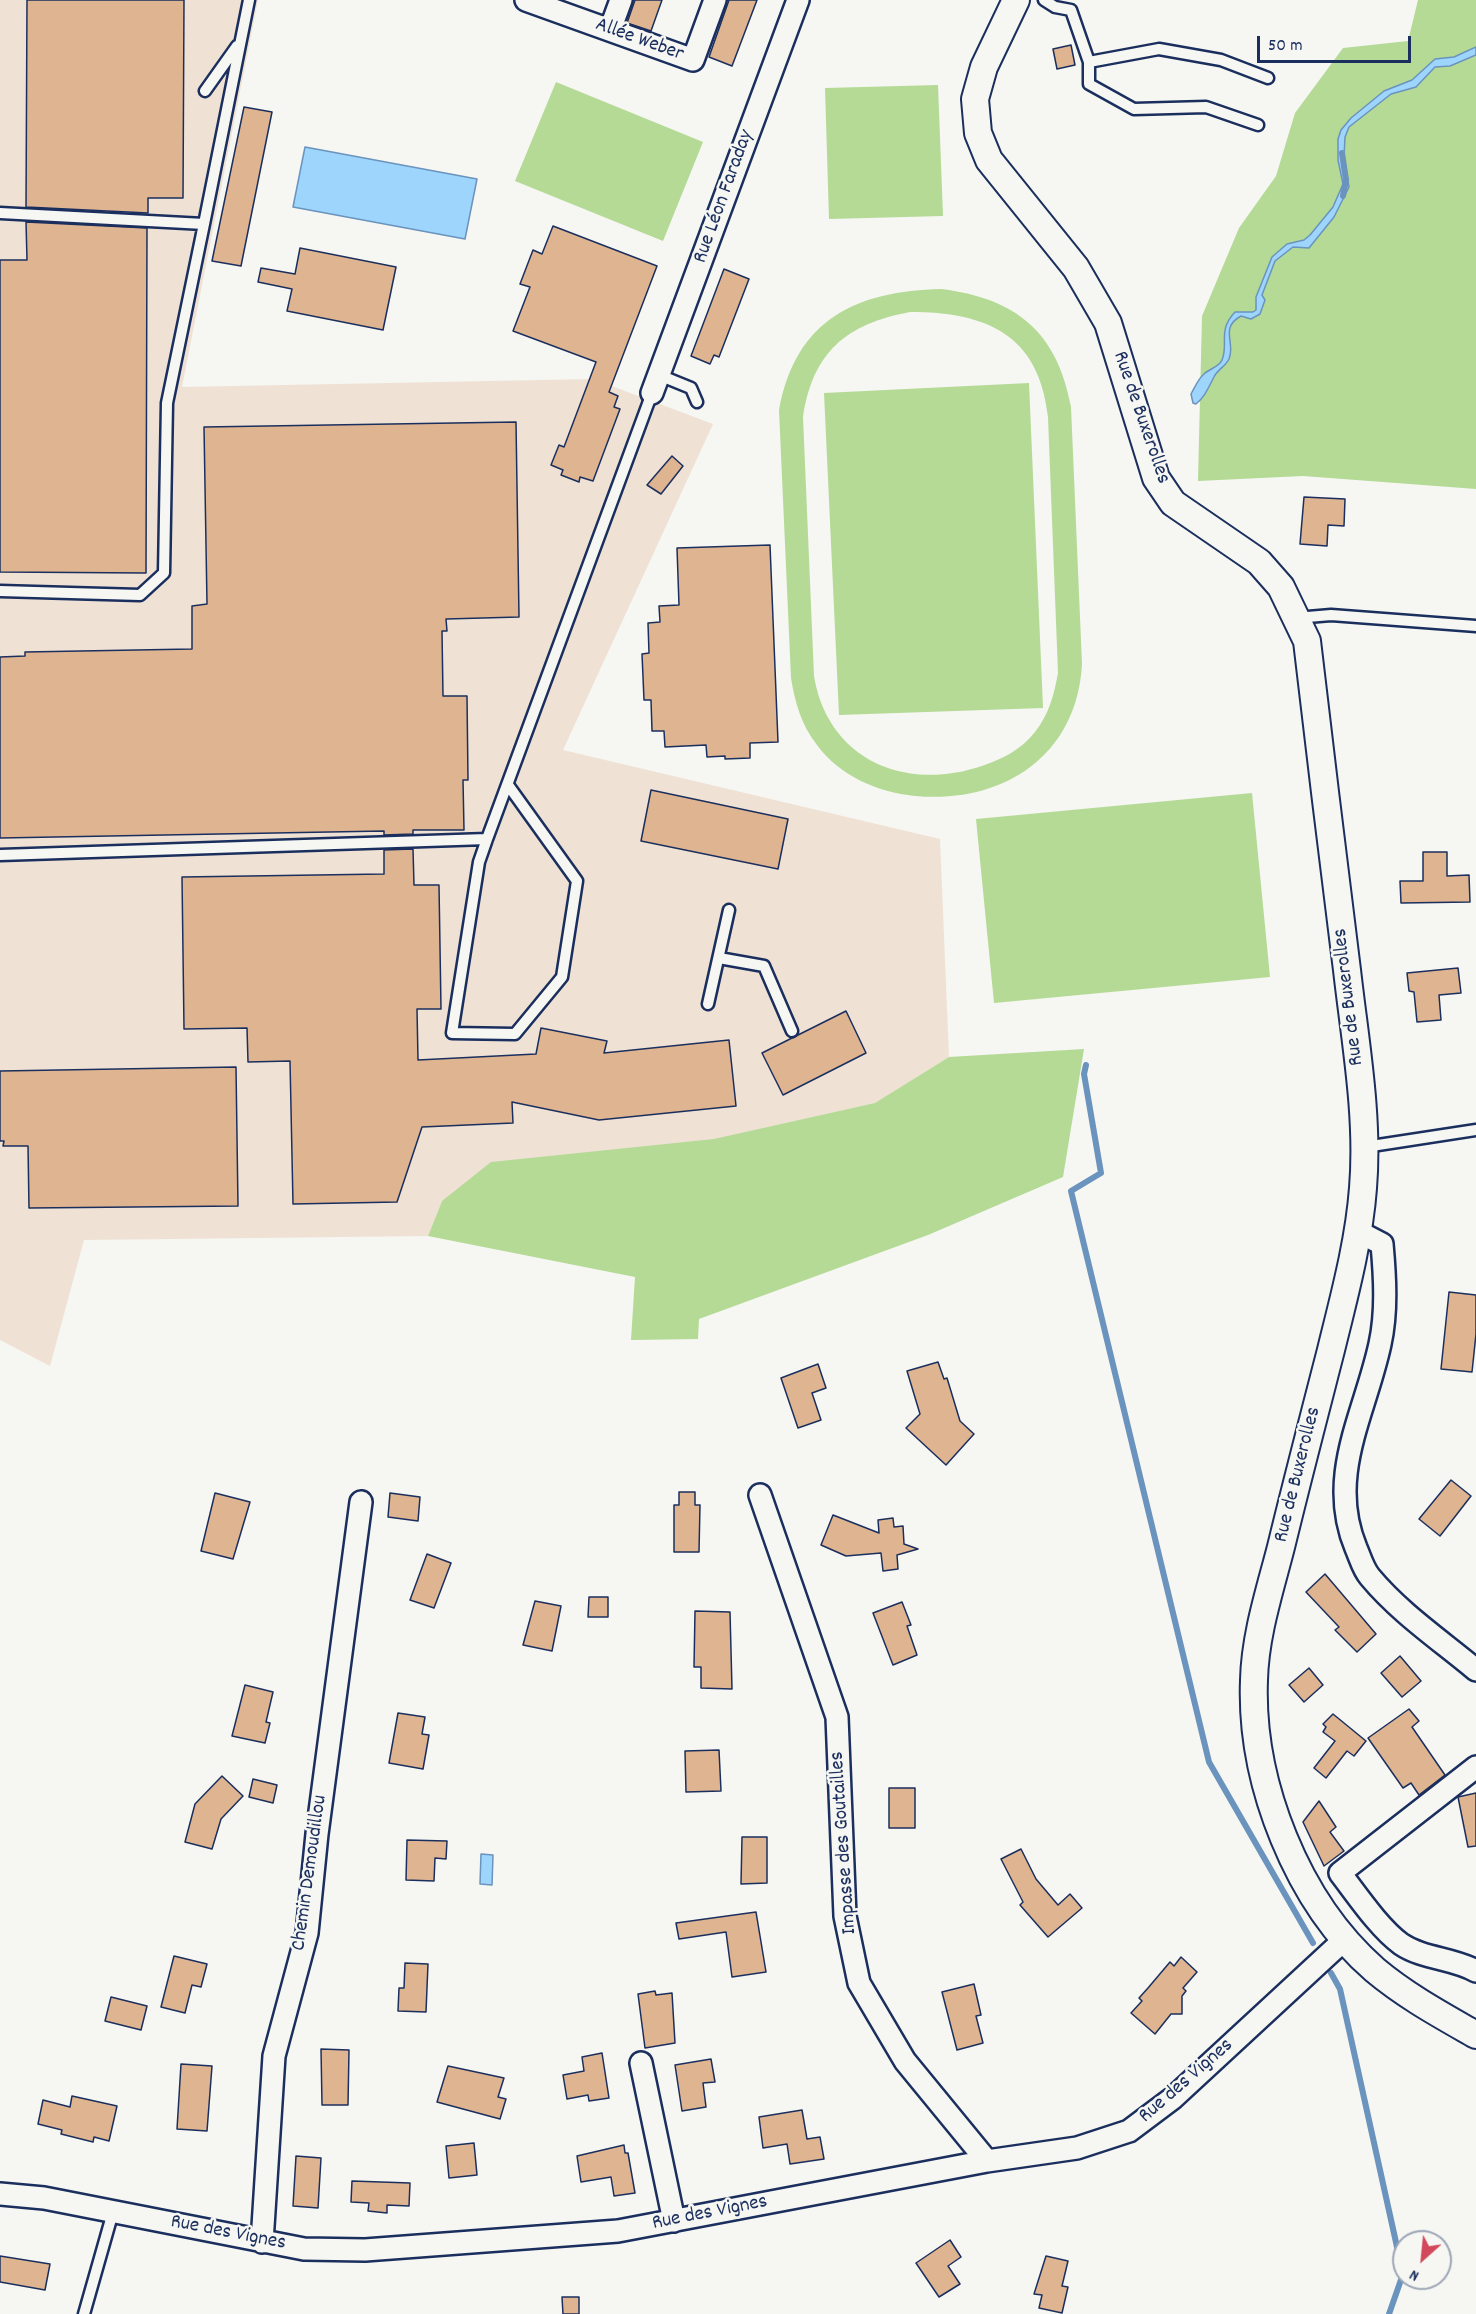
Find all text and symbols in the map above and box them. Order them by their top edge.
street label: Allée Weber [591,13,687,69]
scale bar [1260,24,1414,62]
text: 50 m [1268,34,1303,59]
street label: Rue Léon Faraday [689,127,761,267]
street label: Rue de Buxerolles [1106,348,1174,488]
street label: Rue de Buxerolles [1329,927,1371,1067]
street label: Rue de Buxerolles [1270,1405,1328,1545]
street label: Impasse des Goutailles [826,1751,864,1935]
street label: Chemin Demoudillou [288,1794,334,1952]
street label: Rue des Vignes [1135,2034,1239,2130]
street label: Rue des Vignes [650,2190,770,2238]
street label: Rue des Vignes [168,2210,288,2258]
north arrow [1392,2230,1452,2290]
text: N [1406,2263,1423,2287]

